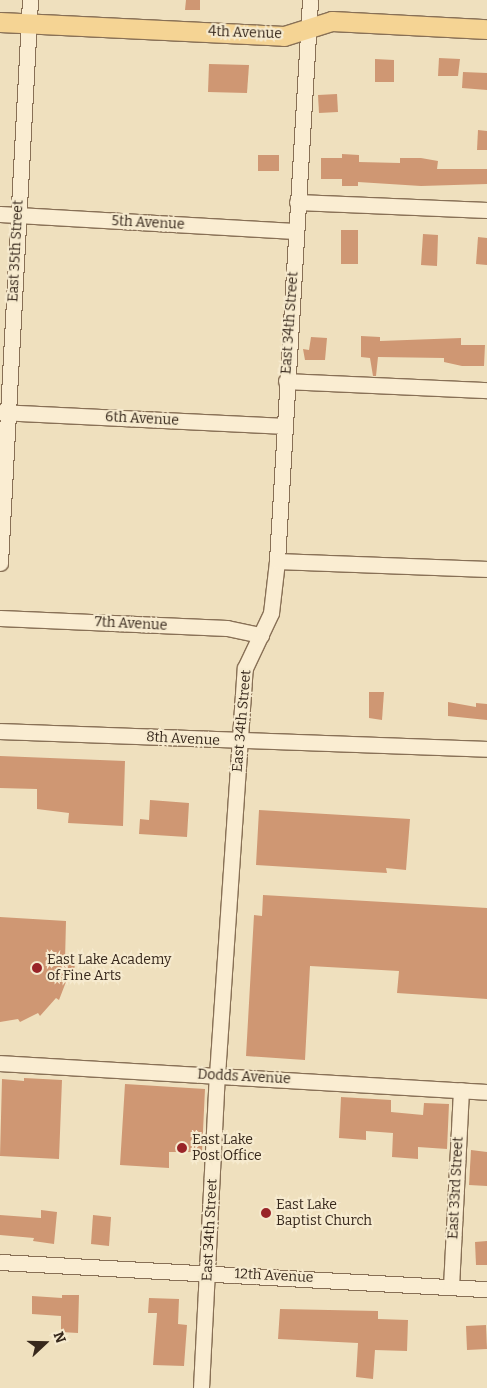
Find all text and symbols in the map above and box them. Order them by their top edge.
street label: 4th Avenue [208,23,282,43]
street label: East 35th Street [5,200,27,302]
street label: 5th Avenue [111,213,185,233]
street label: East 34th Street [278,271,302,375]
street label: 6th Avenue [105,409,179,429]
street label: 7th Avenue [94,614,168,634]
street label: East 34th Street [229,669,255,773]
street label: 8th Avenue [146,729,220,749]
place label: East Lake Academy of Fine Arts [47,952,171,984]
marker: East Lake Academy of Fine Arts [31,962,43,974]
street label: Dodds Avenue [197,1066,291,1088]
place label: East Lake Post Office [192,1132,262,1164]
street label: East 33rd Street [445,1136,467,1240]
marker: East Lake Post Office [176,1142,188,1154]
street label: East 34th Street [199,1178,221,1282]
place label: East Lake Baptist Church [276,1197,372,1230]
marker: East Lake Baptist Church [260,1207,272,1219]
street label: 12th Avenue [234,1266,314,1286]
north arrow [20,1318,70,1368]
text: N [50,1329,69,1346]

